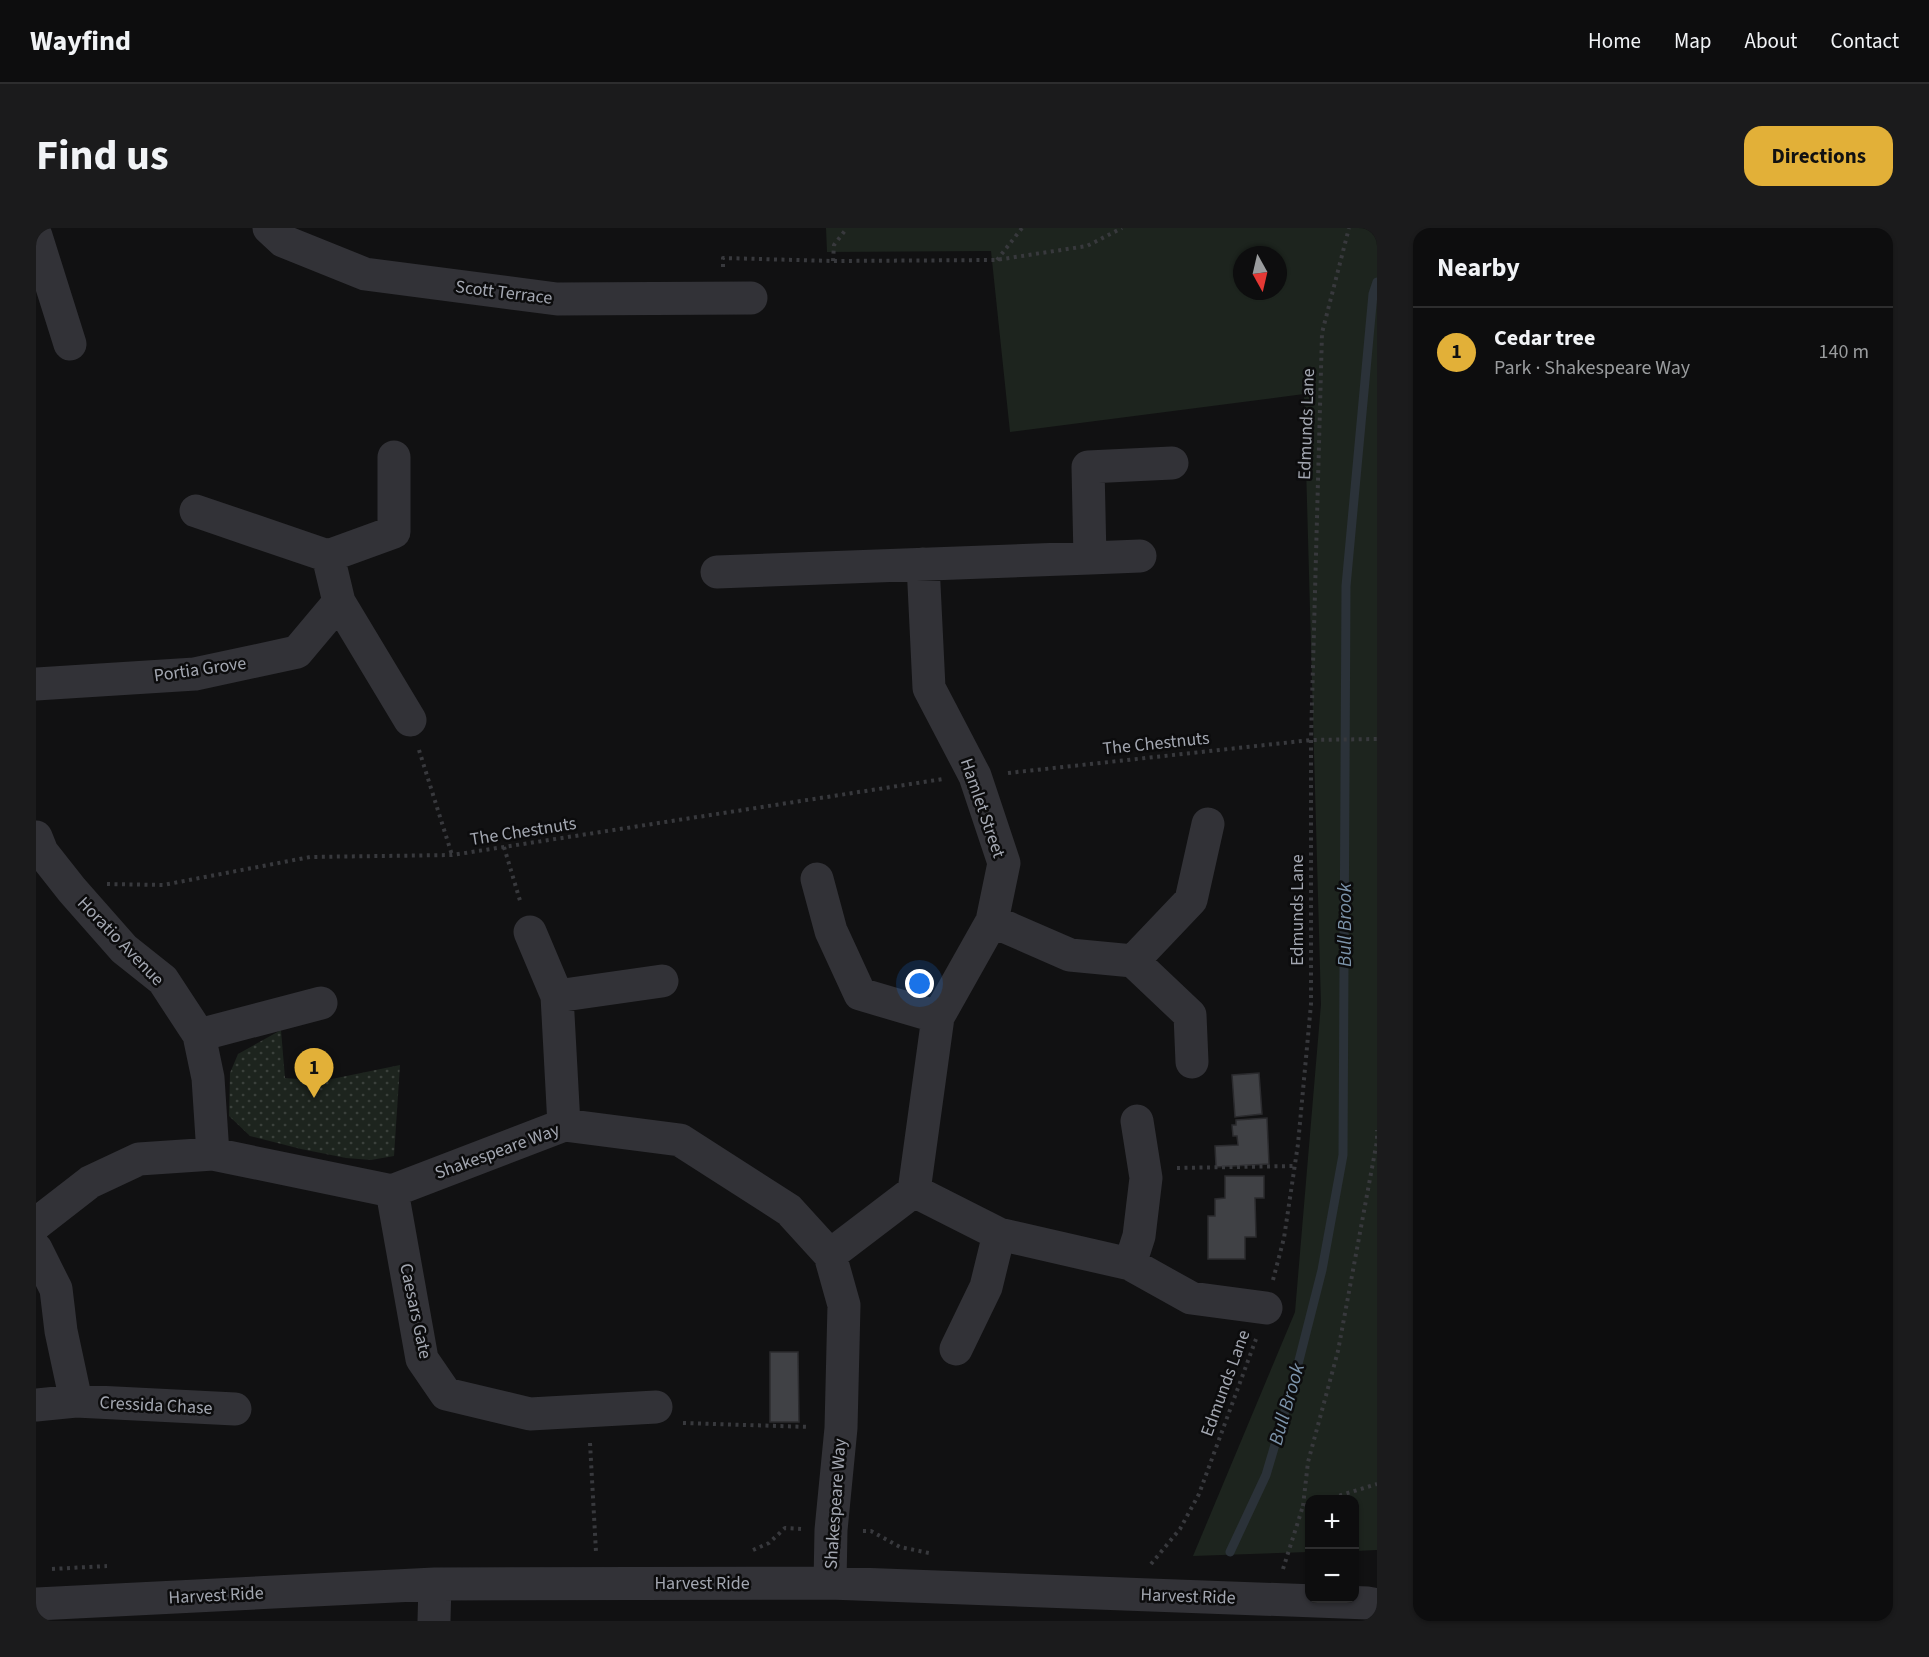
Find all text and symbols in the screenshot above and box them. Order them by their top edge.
text: Wayfind [30,21,131,61]
text: Home [1588,26,1641,56]
text: Map [1674,26,1712,56]
text: About [1745,26,1797,56]
text: Contact [1830,26,1899,56]
text: Find us [36,126,169,186]
button: Directions [1744,126,1893,186]
north arrow [1233,246,1287,300]
text: Nearby [1437,249,1520,286]
street label: Scott Terrace [454,274,554,311]
text: Cedar tree [1494,322,1595,354]
text: 1 [1451,338,1462,366]
text: 140 m [1819,338,1869,366]
text: Park · Shakespeare Way [1494,354,1690,382]
street label: Edmunds Lane [1292,368,1321,480]
street label: Portia Grove [152,651,248,688]
street label: The Chestnuts [1101,725,1211,762]
street label: Hamlet Street [954,755,1011,861]
street label: The Chestnuts [468,811,578,852]
street label: Edmunds Lane [1285,854,1310,966]
water label: Bull Brook [1331,883,1359,967]
street label: Horatio Avenue [72,891,170,992]
your location [905,969,934,998]
pin: 1 [294,1048,334,1098]
street label: Shakespeare Way [431,1117,564,1186]
street label: Caesars Gate [393,1261,438,1361]
street label: Edmunds Lane [1195,1326,1256,1440]
water label: Bull Brook [1262,1360,1312,1448]
street label: Cressida Chase [99,1390,213,1421]
street label: Shakespeare Way [818,1437,853,1570]
map controls [1305,1495,1359,1603]
button: + [1305,1495,1359,1549]
button: − [1305,1549,1359,1603]
street label: Harvest Ride [654,1571,750,1596]
street label: Harvest Ride [168,1581,264,1610]
street label: Harvest Ride [1140,1582,1236,1611]

